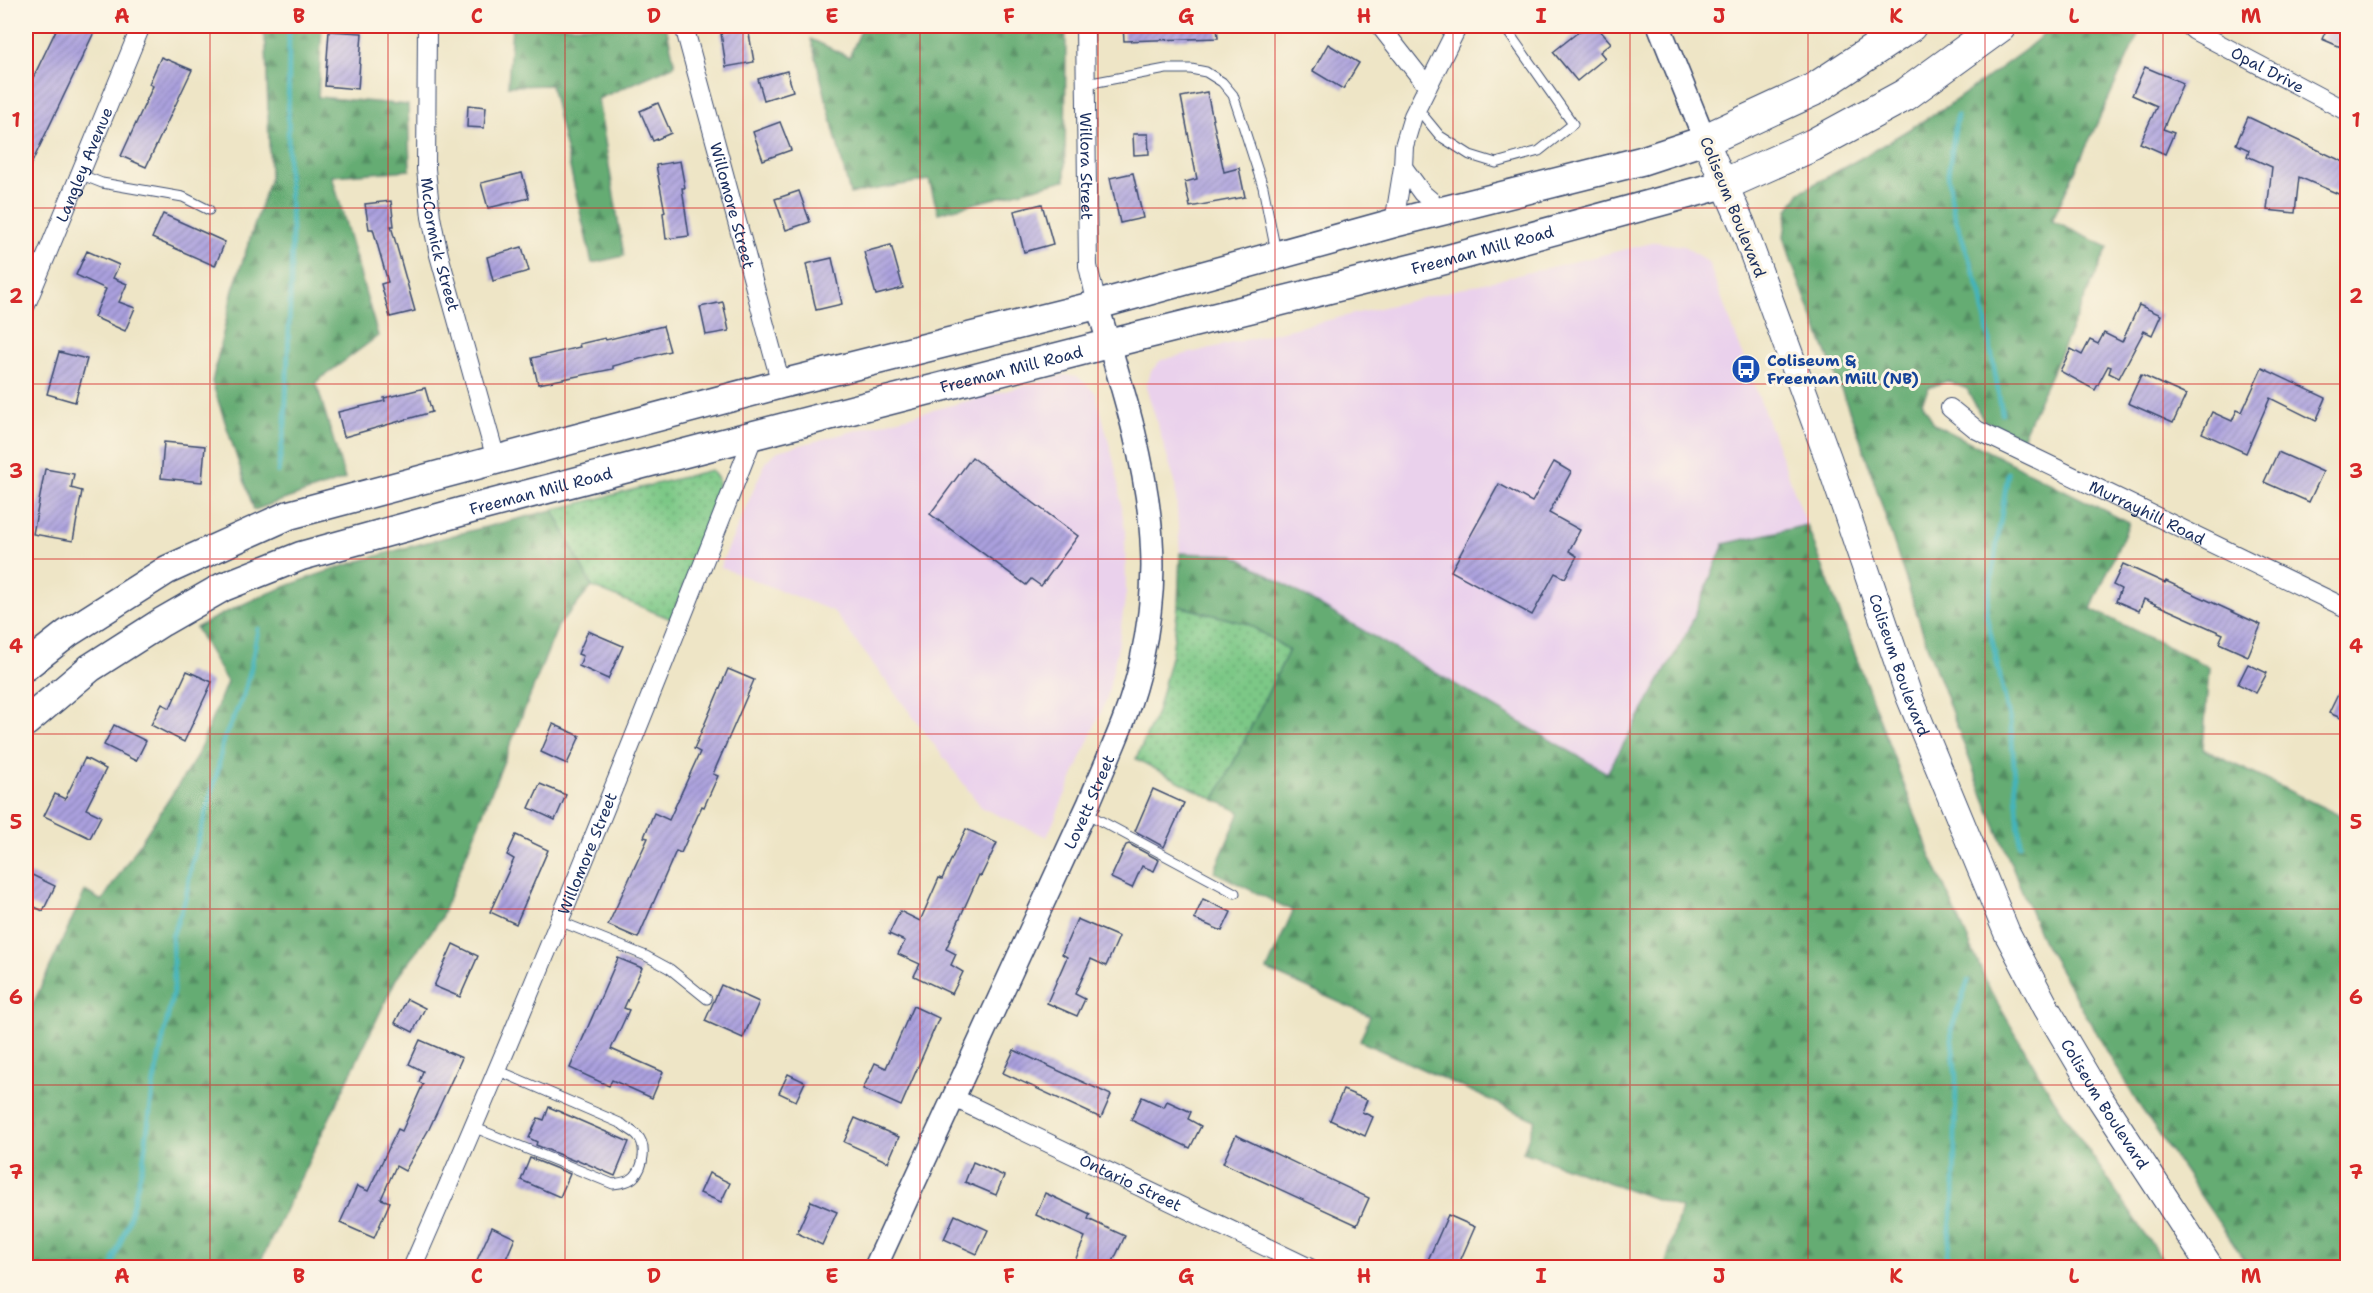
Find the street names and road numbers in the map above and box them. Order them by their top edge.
street label: Opal Drive [2227,41,2308,97]
street label: Langley Avenue [51,104,117,225]
street label: Willora Street [1076,112,1098,220]
street label: Coliseum Boulevard [1695,134,1771,280]
street label: Willomore Street [705,140,760,271]
street label: McCormick Street [416,177,465,314]
street label: Freeman Mill Road [1409,220,1556,279]
street label: Freeman Mill Road [938,341,1085,397]
street label: Freeman Mill Road [467,462,614,519]
street label: Murrayhill Road [2086,475,2209,549]
street label: Coliseum Boulevard [1864,591,1935,739]
street label: Lovett Street [1059,751,1119,852]
street label: Willomore Street [553,789,621,918]
street label: Coliseum Boulevard [2056,1035,2154,1173]
street label: Ontario Street [1076,1149,1185,1216]

